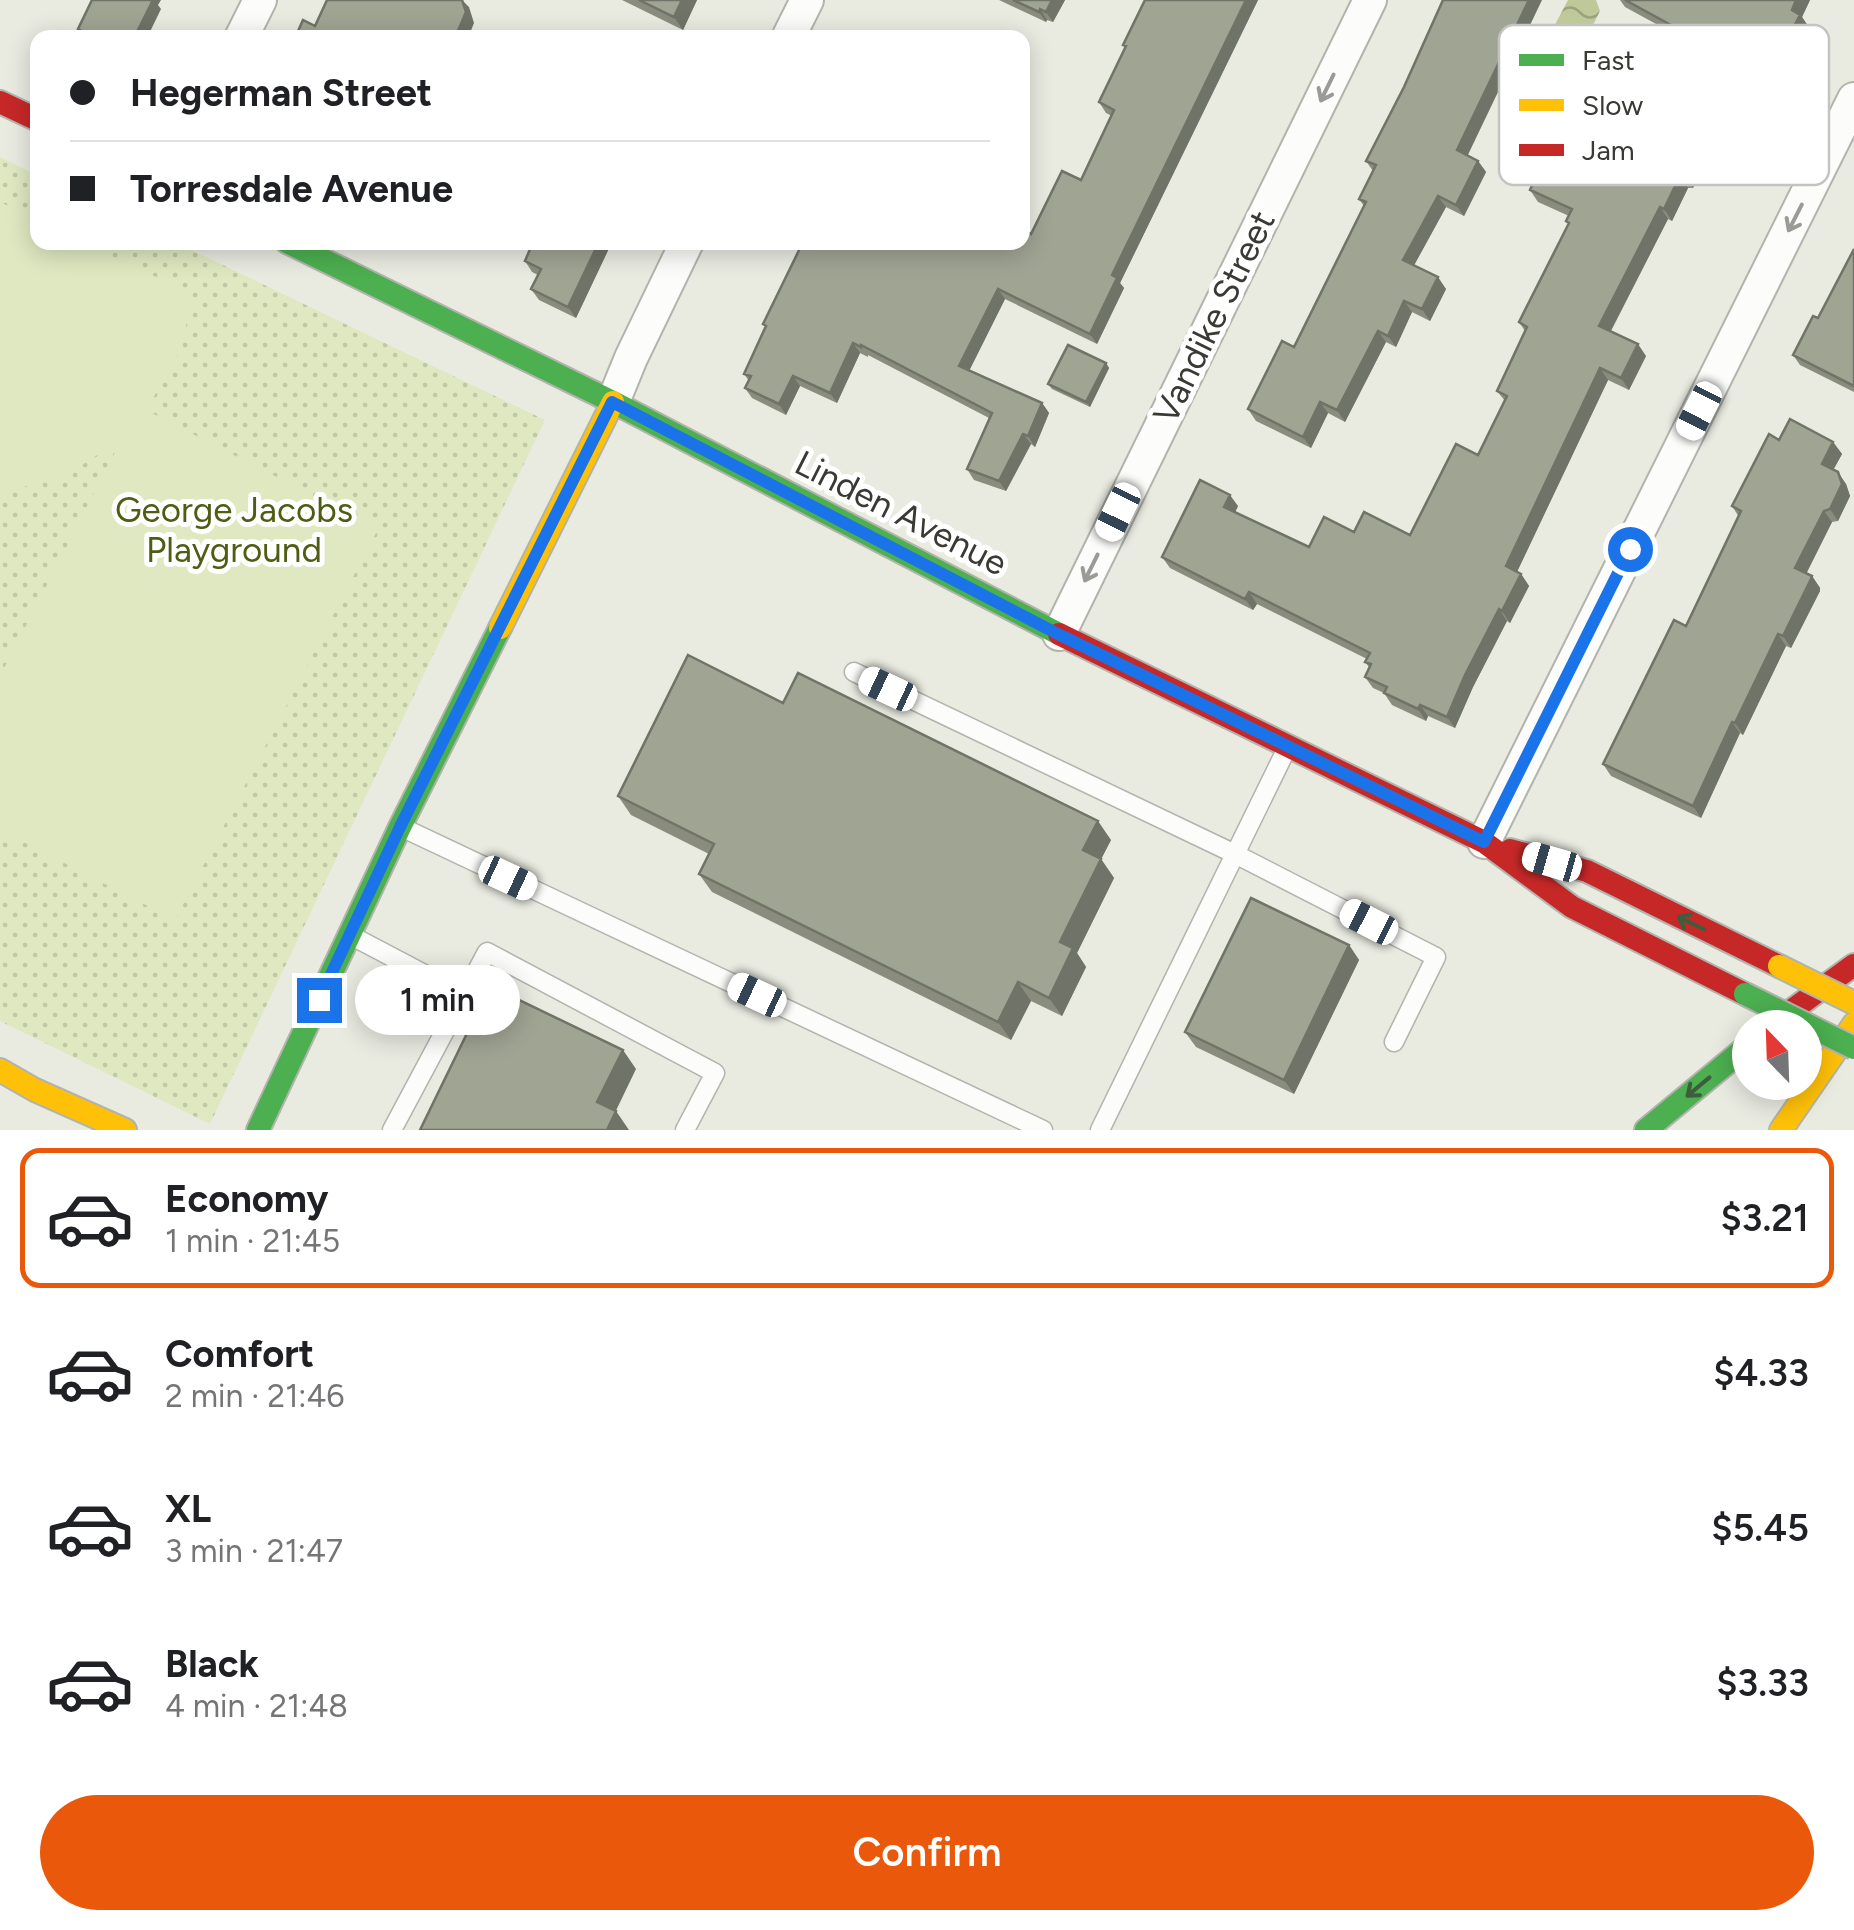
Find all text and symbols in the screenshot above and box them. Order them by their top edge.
legend [1499,25,1829,185]
text: Fast [1582,43,1635,77]
text: Hegerman Street [130,70,432,116]
one-way arrow [1317,72,1336,102]
text: Slow [1582,88,1643,122]
text: Jam [1582,133,1635,167]
text: Torresdale Avenue [130,166,453,212]
one-way arrow [1785,203,1804,232]
street label: Vandike Street [1144,204,1284,430]
car [1672,377,1726,445]
street label: Linden Avenue [788,442,1014,584]
car [1091,478,1145,546]
park label: George Jacobs Playground [115,489,353,571]
route start [1608,527,1653,572]
one-way arrow [1081,552,1100,582]
car [854,663,922,715]
car [1519,839,1585,885]
car [474,852,542,904]
car [1335,895,1403,949]
one-way arrow [1677,913,1706,932]
callout: 1 min [354,965,519,1035]
car [723,969,791,1021]
route end [297,978,342,1023]
text: 1 min [400,981,475,1019]
north arrow [1732,1010,1822,1100]
map controls [1732,1010,1822,1100]
one-way arrow [1686,1076,1711,1099]
icon: car [45,1173,135,1263]
text: Economy [165,1176,328,1222]
text: $3.21 [1720,1195,1809,1241]
text: 1 min · 21:45 [165,1222,340,1260]
icon: car [45,1328,135,1418]
text: Comfort [165,1331,314,1377]
text: $4.33 [1713,1350,1809,1396]
text: 2 min · 21:46 [165,1377,344,1415]
icon: car [45,1483,135,1573]
text: XL [165,1486,211,1532]
text: $5.45 [1711,1505,1809,1551]
text: 3 min · 21:47 [165,1532,343,1570]
icon: car [45,1638,135,1728]
text: Black [165,1641,259,1687]
text: $3.33 [1716,1660,1809,1706]
text: 4 min · 21:48 [165,1687,348,1725]
button: Confirm [40,1795,1814,1910]

